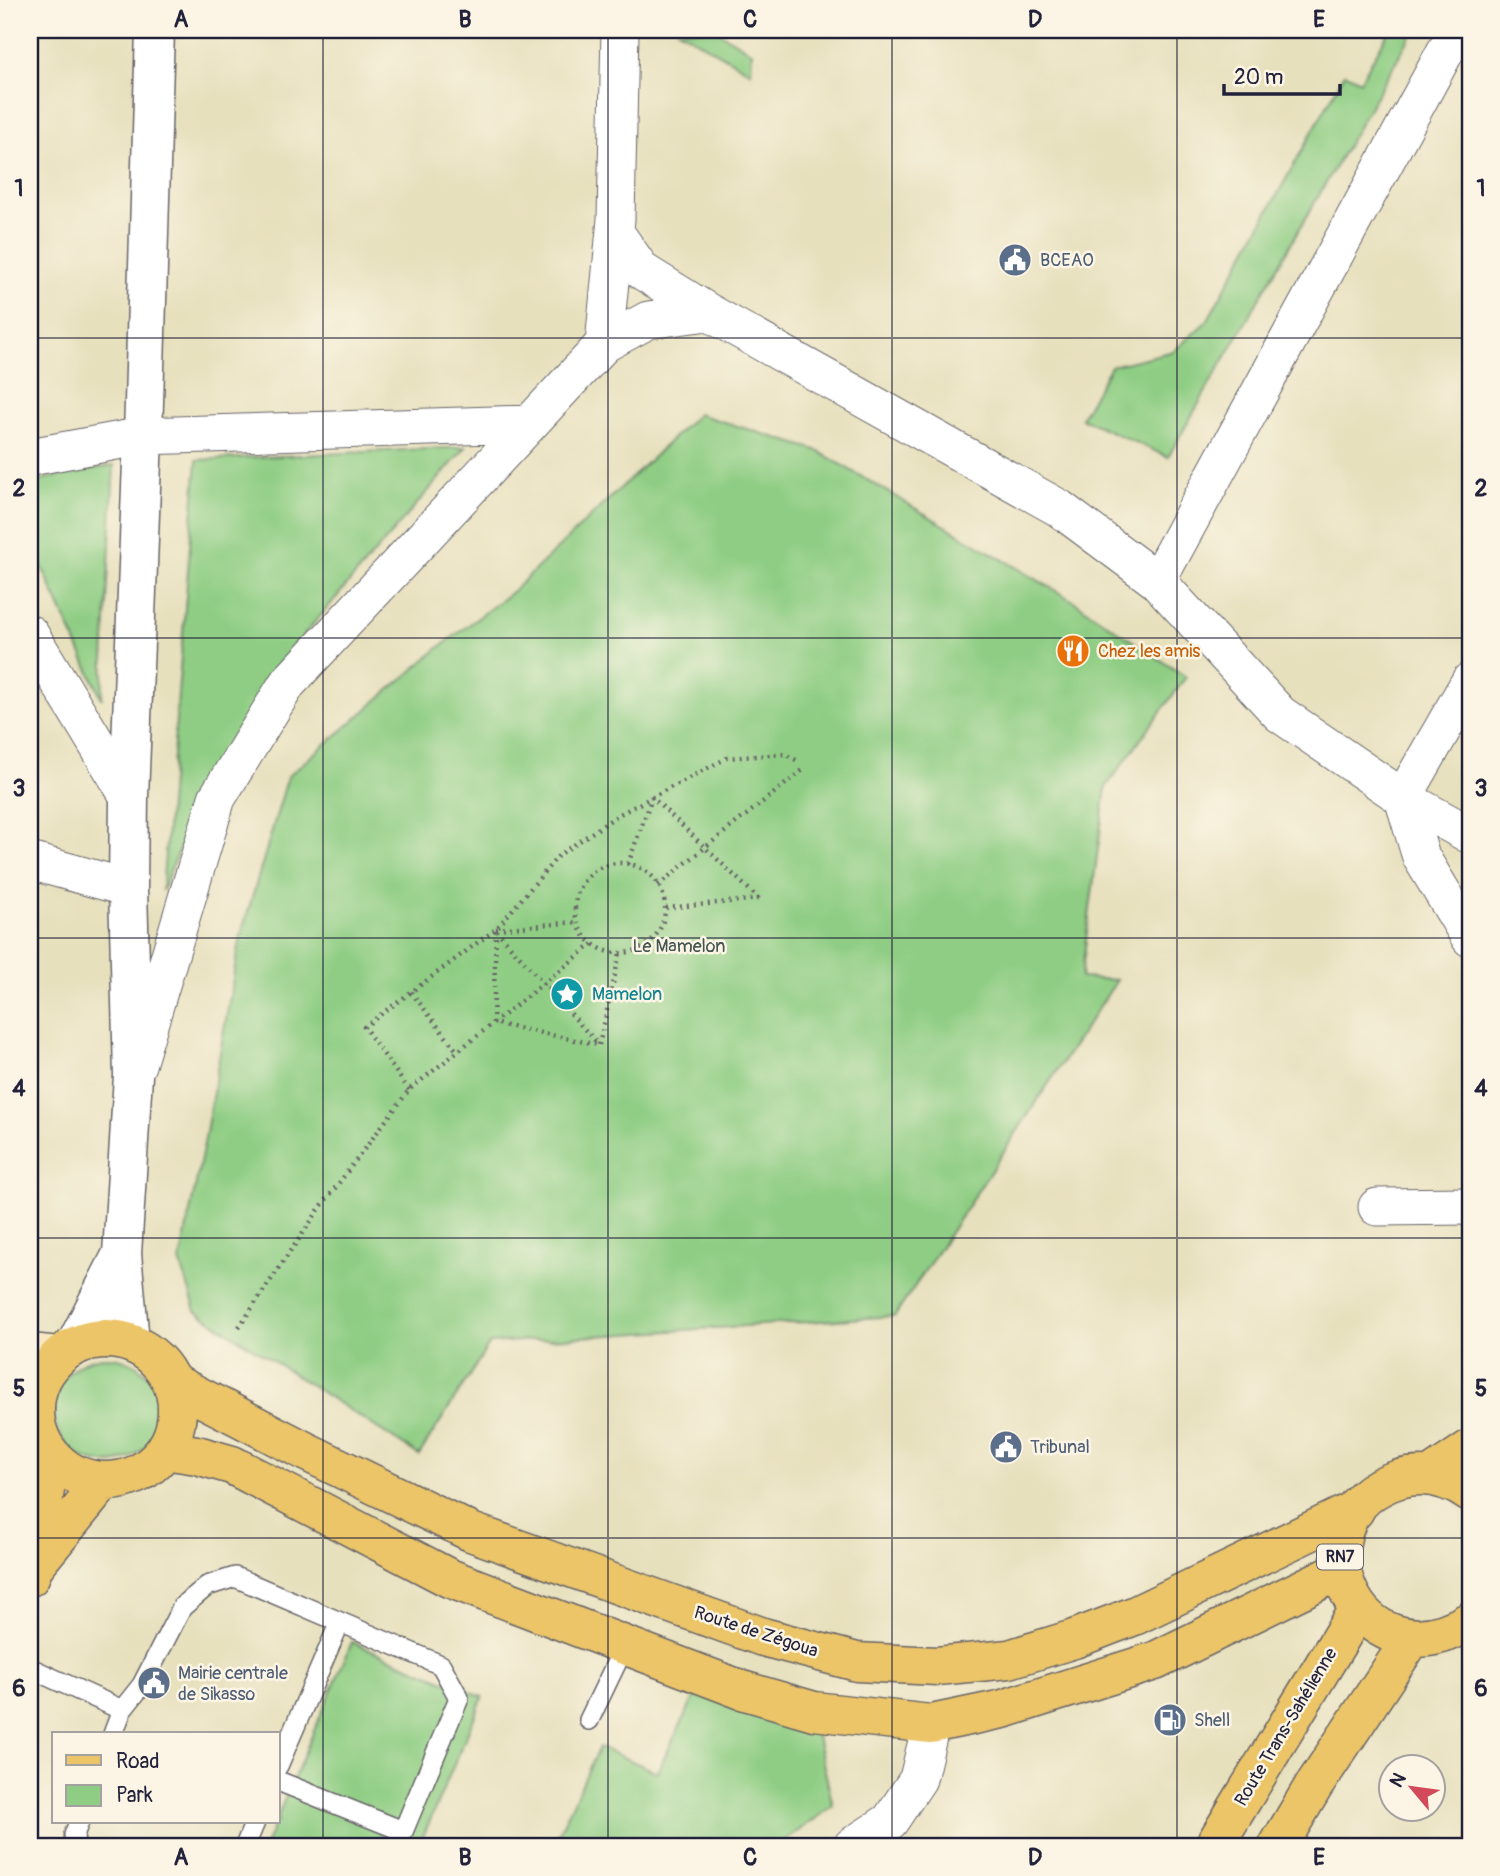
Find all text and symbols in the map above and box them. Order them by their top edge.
text: A [174,5,189,34]
text: B [458,5,472,34]
text: C [743,5,757,34]
text: D [1028,5,1042,34]
text: E [1313,5,1325,34]
scale bar [1224,52,1339,96]
text: 20 m [1234,64,1283,91]
text: 1 [15,174,24,203]
text: 1 [1477,174,1486,203]
public building icon: BCEAO [996,241,1034,279]
place label: BCEAO [1040,249,1094,272]
text: 2 [13,474,26,503]
text: 2 [1475,474,1488,503]
restaurant icon: Chez les amis [1054,632,1092,670]
place label: Chez les amis [1098,640,1200,663]
text: 3 [13,774,25,803]
text: 3 [1475,774,1487,803]
park label: Le Mamelon [632,935,726,958]
place icon: Mamelon [548,975,586,1013]
place label: Mamelon [592,983,662,1006]
text: 4 [12,1074,26,1103]
text: 4 [1474,1074,1488,1103]
text: 5 [13,1374,25,1403]
text: 5 [1475,1374,1487,1403]
public building icon: Tribunal [987,1428,1025,1466]
place label: Tribunal [1030,1436,1090,1459]
road number: RN7 [1317,1544,1363,1569]
street label: Route de Zégoua [691,1601,821,1663]
street label: Route Trans-Sahélienne [1230,1644,1342,1810]
place label: Mairie centrale de Sikasso [178,1662,288,1706]
public building icon: Mairie centrale de Sikasso [135,1664,173,1702]
text: 6 [12,1674,26,1703]
text: 6 [1474,1674,1488,1703]
fuel station icon: Shell [1151,1701,1189,1739]
place label: Shell [1194,1709,1230,1732]
legend [52,1732,280,1824]
text: Road [116,1748,160,1775]
north arrow [1378,1754,1448,1824]
text: N [1384,1769,1412,1792]
text: Park [116,1782,153,1809]
text: A [174,1843,189,1872]
text: B [458,1843,472,1872]
text: C [743,1843,757,1872]
text: D [1028,1843,1042,1872]
text: E [1313,1843,1325,1872]

